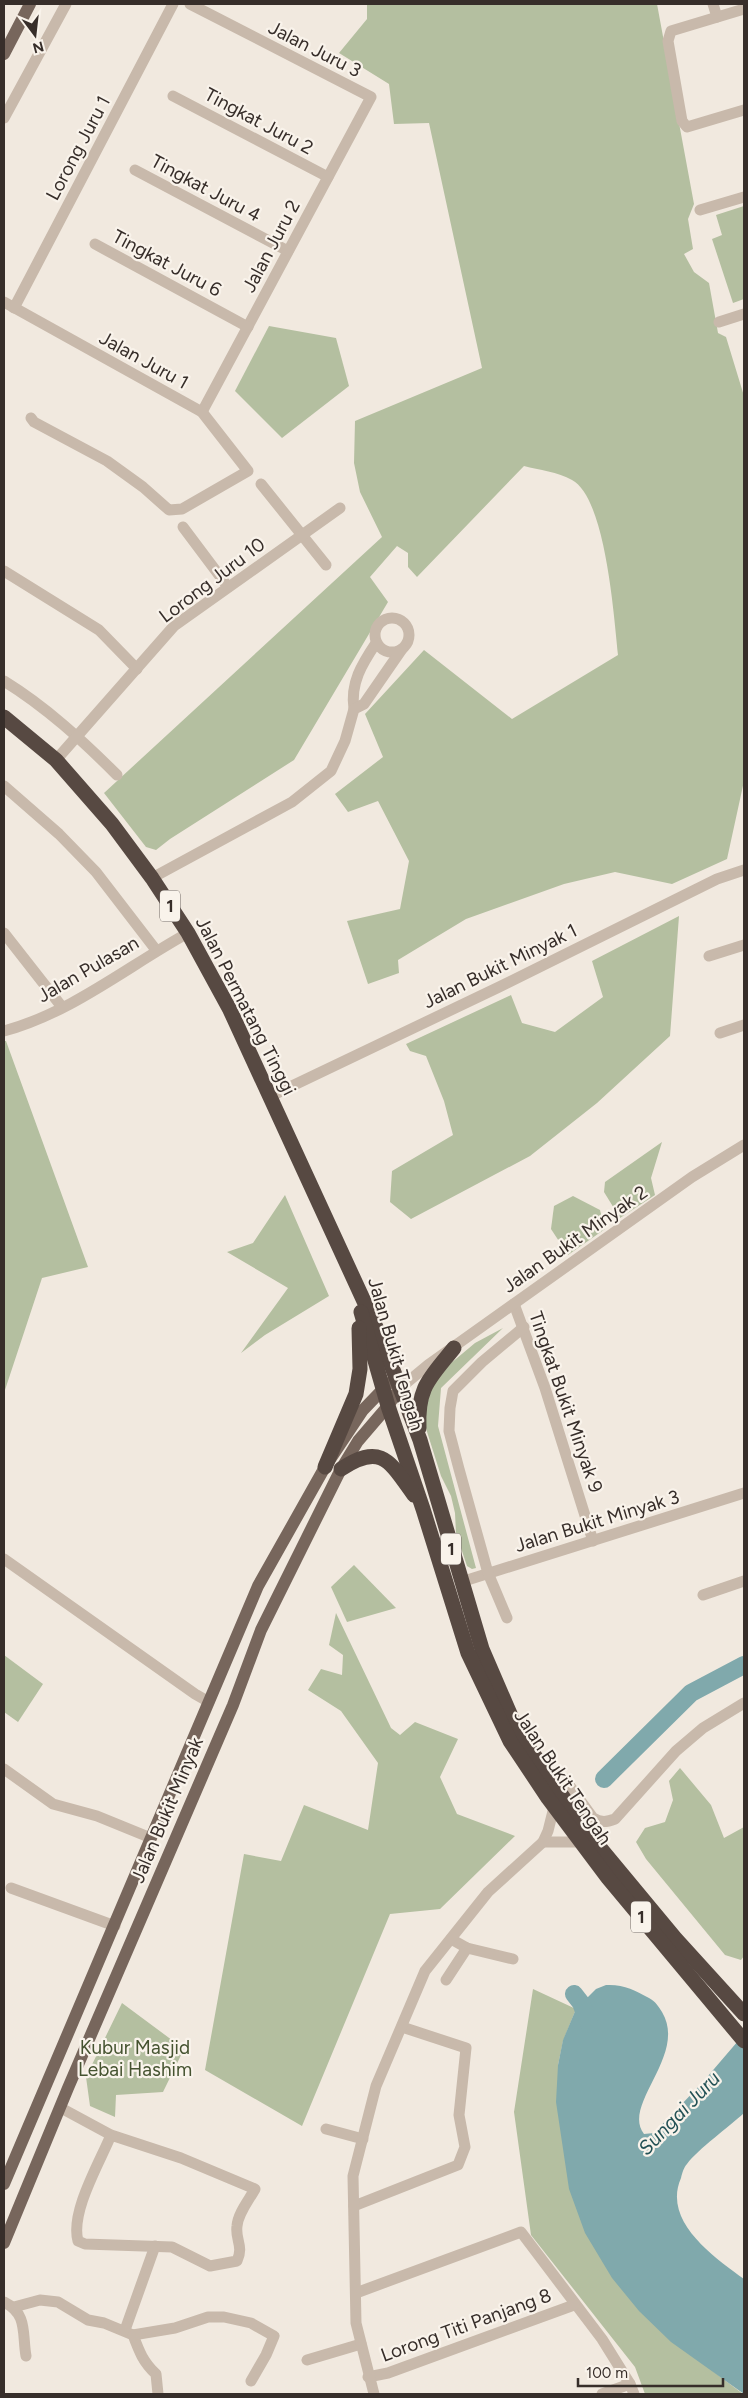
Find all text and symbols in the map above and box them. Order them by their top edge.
north arrow [10,10,60,60]
street label: Jalan Juru 3 [265,16,365,82]
text: N [31,37,46,57]
street label: Tingkat Juru 2 [201,83,317,159]
street label: Lorong Juru 1 [41,92,115,204]
street label: Tingkat Juru 4 [147,149,265,227]
street label: Jalan Juru 2 [237,196,305,296]
street label: Tingkat Juru 6 [109,225,226,301]
street label: Jalan Juru 1 [95,326,193,394]
street label: Lorong Juru 10 [154,533,270,627]
road number: 1 [160,890,180,921]
street label: Jalan Permatang Tinggi [191,913,301,1099]
street label: Jalan Bukit Minyak 1 [419,919,581,1013]
street label: Jalan Pulasan [33,931,143,1007]
street label: Jalan Bukit Minyak 2 [498,1180,652,1298]
street label: Jalan Bukit Tengah [363,1275,429,1433]
street label: Tingkat Bukit Minyak 9 [524,1308,608,1496]
street label: Jalan Bukit Minyak 3 [512,1485,682,1557]
road number: 1 [441,1534,461,1565]
street label: Jalan Bukit Tengah [509,1705,617,1849]
street label: Jalan Bukit Minyak [126,1733,208,1886]
road number: 1 [631,1901,651,1932]
park label: Kubur Masjid Lebai Hashim [78,2036,192,2081]
water label: Sungai Juru [633,2066,725,2160]
street label: Lorong Titi Panjang 8 [377,2283,555,2367]
scale bar [578,2356,723,2388]
text: 100 m [586,2364,628,2382]

